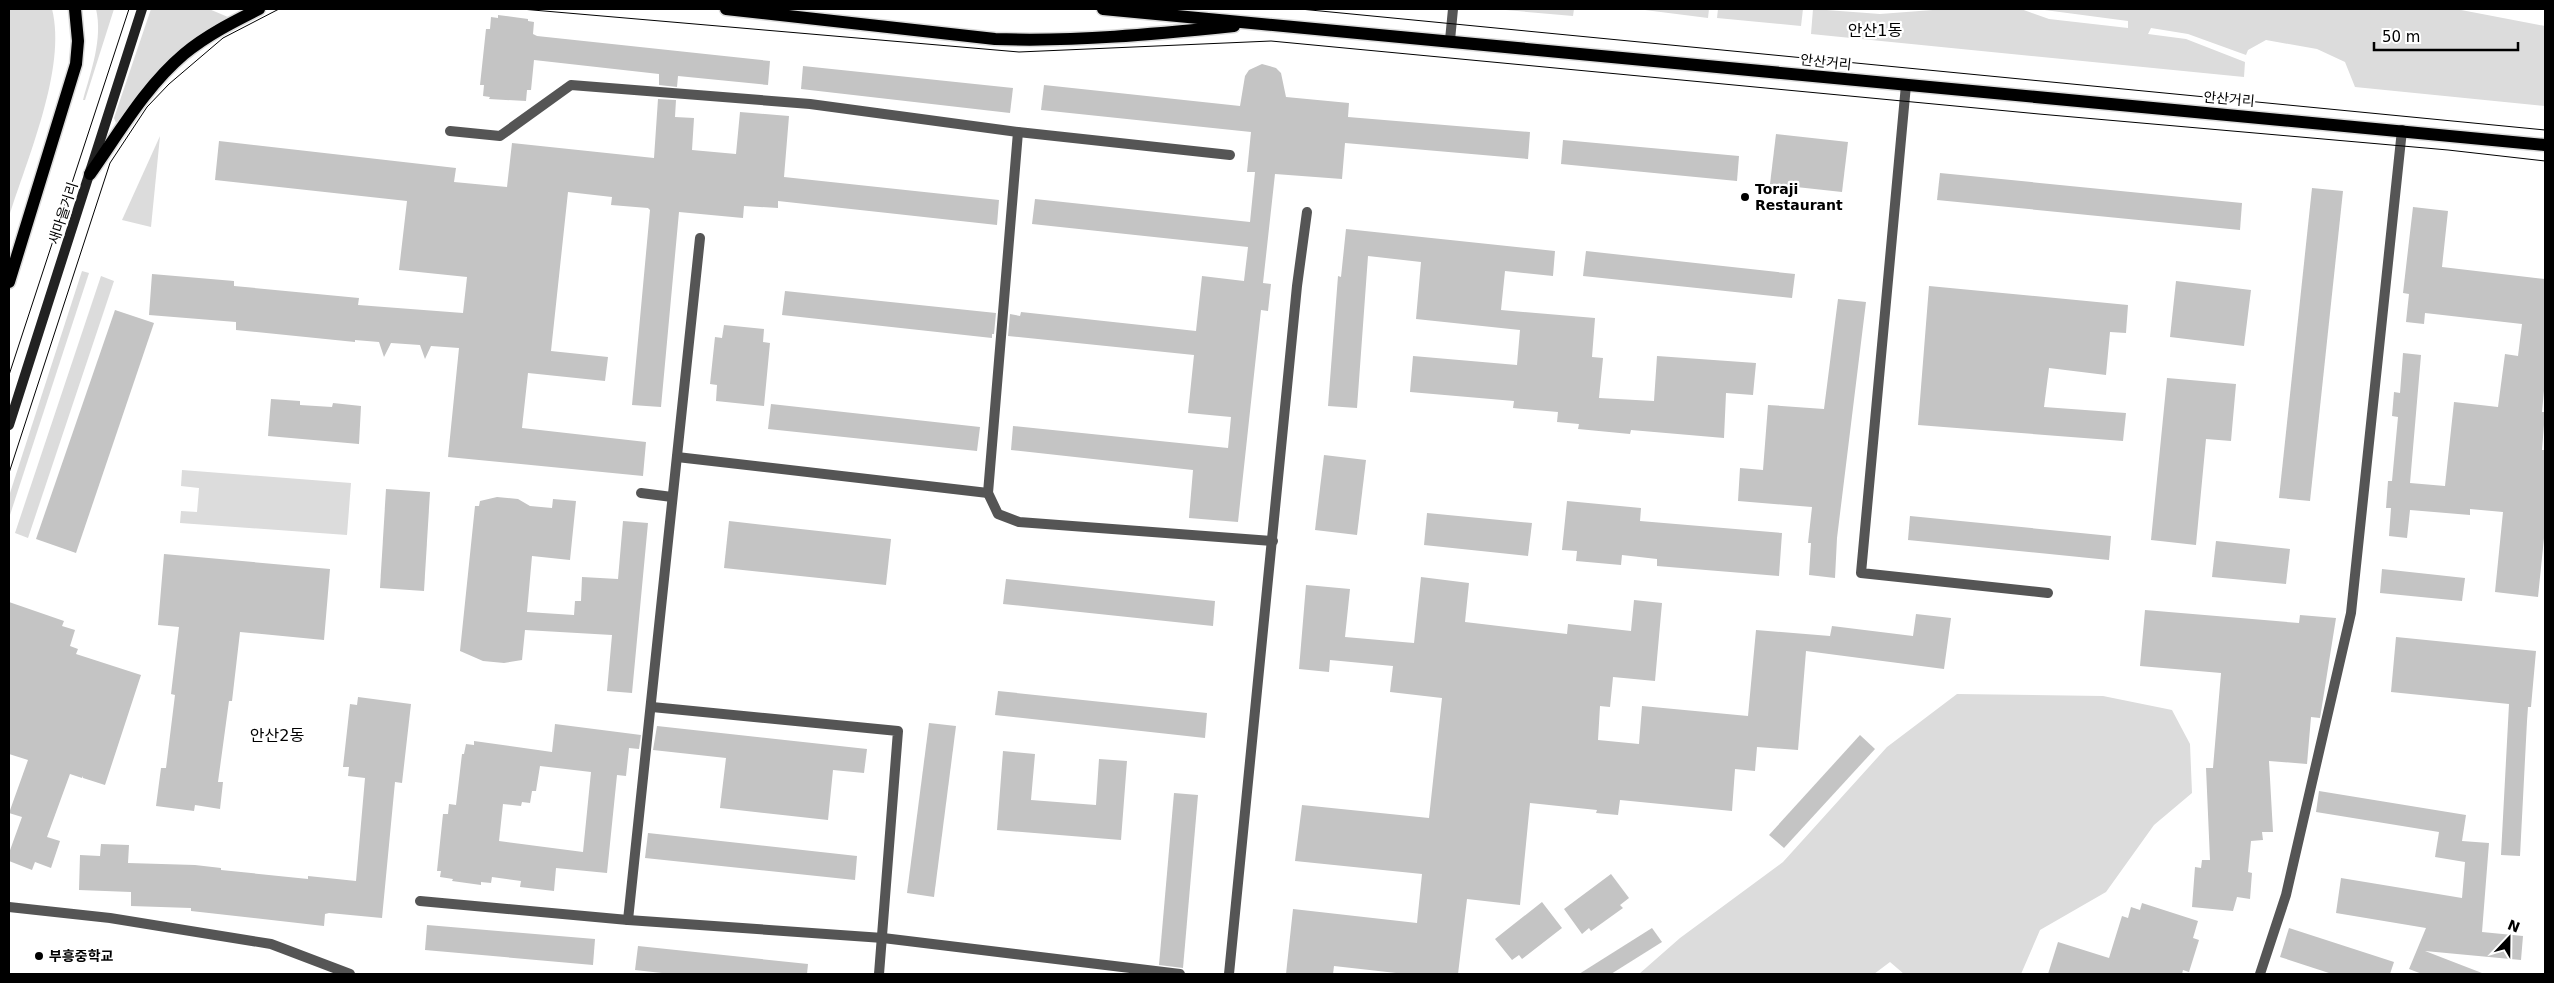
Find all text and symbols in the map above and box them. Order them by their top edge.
scale bar [2374,20,2518,52]
district label: 안산1동 [1848,21,1902,40]
text: 50 m [2382,28,2420,46]
street label: 안산거리 [1800,51,1852,73]
street label: 안산거리 [2203,89,2255,109]
street label: 새마을거리 [45,180,81,246]
place label: Toraji Restaurant [1755,181,1843,213]
marker: Toraji Restaurant [1739,191,1751,203]
district label: 안산2동 [250,726,304,745]
north arrow [2484,913,2534,963]
text: N [2505,916,2522,936]
place label: 부흥중학교 [49,948,114,964]
marker: 부흥중학교 [33,950,45,962]

